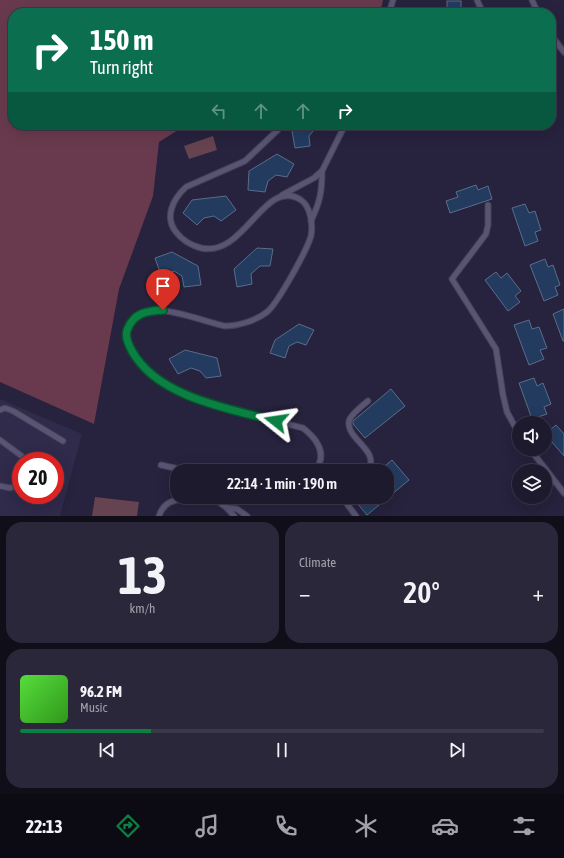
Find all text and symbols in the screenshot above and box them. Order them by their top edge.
icon: right [24,24,76,76]
text: 150 m [90,24,153,56]
text: Turn right [90,57,153,78]
icon: left [208,100,230,122]
icon: ahead [250,100,272,122]
icon: ahead [292,100,314,122]
icon: right [334,100,356,122]
pin [146,269,180,310]
icon: arrive [152,275,174,297]
position arrow [255,400,297,442]
map controls [512,416,552,504]
button: sound [512,416,552,456]
speed limit sign: 20 [12,452,64,504]
button: layers [512,464,552,504]
text: 22:14 · 1 min · 190 m [227,475,337,492]
text: 13 [118,545,167,605]
text: Climate [299,555,336,570]
text: 20° [403,575,440,609]
text: − [299,580,310,606]
text: + [533,580,544,606]
text: km/h [130,601,155,616]
text: 96.2 FM [80,683,122,700]
text: Music [80,700,107,715]
icon: previous [96,739,118,761]
icon: pause [271,739,293,761]
icon: next [446,739,468,761]
icon: directions [114,812,142,840]
icon: music [193,812,221,840]
icon: phone [272,812,300,840]
icon: climate [352,812,380,840]
icon: car [431,812,459,840]
icon: filters [510,812,538,840]
text: 22:13 [26,816,63,837]

